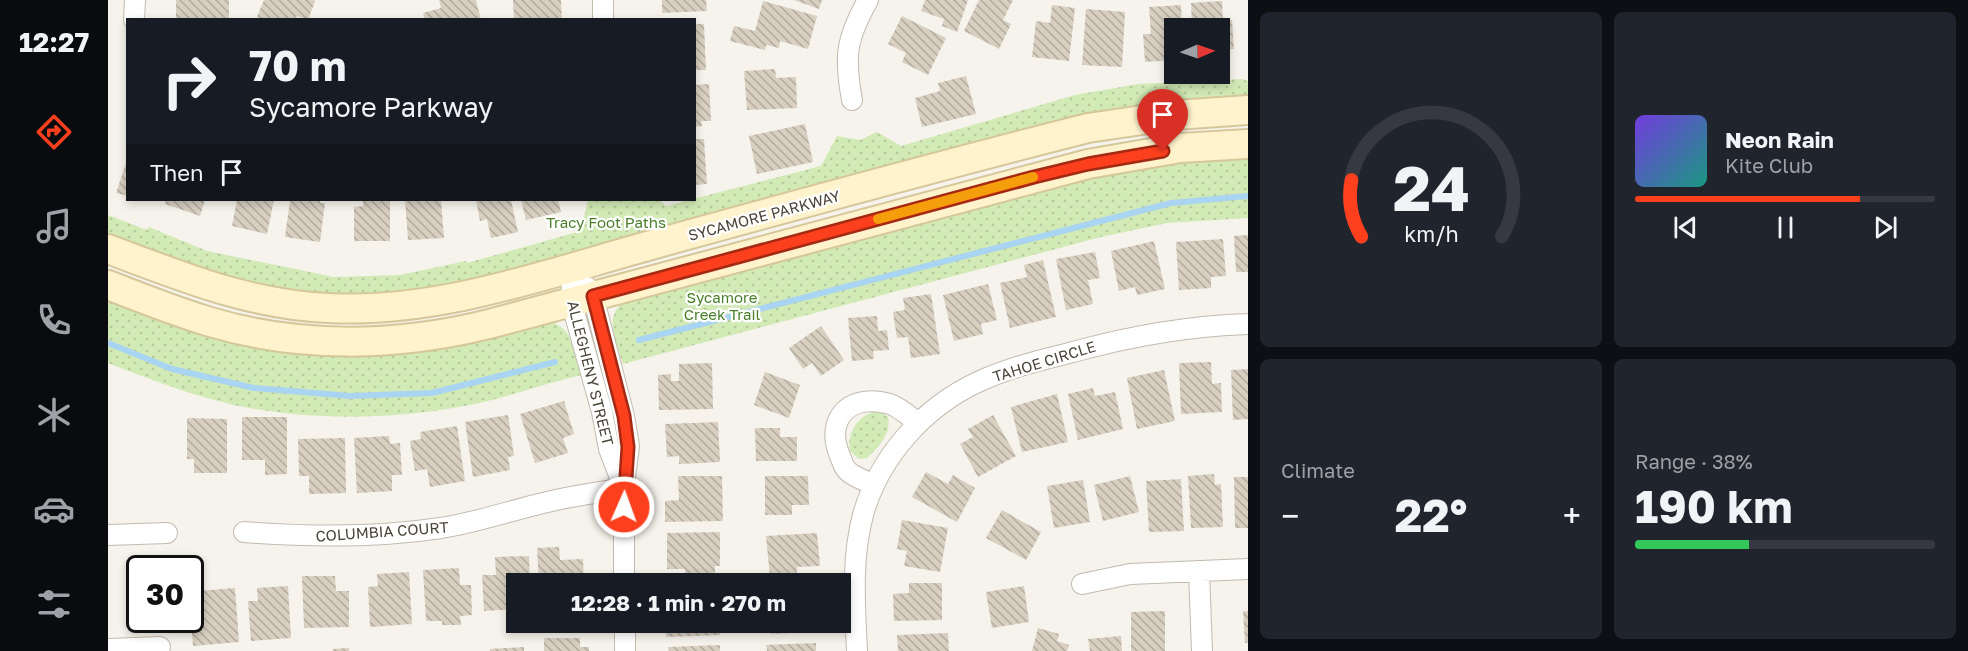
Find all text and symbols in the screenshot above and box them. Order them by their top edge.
north arrow [1164,18,1230,84]
map controls [1164,18,1230,84]
text: 12:27 [19,26,89,58]
text: 70 m [249,40,346,90]
icon: right [150,42,228,120]
pin [1137,89,1188,151]
text: Sycamore Parkway [249,91,493,123]
icon: arrive [1146,98,1179,131]
icon: directions [33,111,75,153]
text: Neon Rain [1725,126,1834,153]
text: 24 [1392,150,1470,225]
text: Kite Club [1725,153,1813,177]
icon: arrive [215,156,248,189]
text: Then [150,159,203,186]
street label: SYCAMORE PARKWAY [686,186,842,244]
icon: music [33,205,75,247]
icon: previous [1669,211,1702,244]
icon: pause [1769,211,1802,244]
icon: next [1869,211,1902,244]
park label: Tracy Foot Paths [546,213,666,231]
text: km/h [1404,221,1458,247]
park label: Sycamore Creek Trail [684,288,760,323]
icon: phone [33,299,75,341]
street label: ALLEGHENY STREET [564,299,618,447]
street label: TAHOE CIRCLE [990,337,1098,385]
icon: climate [33,394,75,436]
text: Range · 38% [1635,449,1753,473]
text: Climate [1281,458,1355,482]
position arrow [592,475,656,539]
text: 190 km [1635,479,1793,533]
icon: car [33,488,75,530]
text: 22° [1395,488,1467,542]
text: − [1281,496,1299,535]
text: + [1563,496,1581,535]
street label: COLUMBIA COURT [315,517,449,545]
speed limit sign: 30 [126,555,204,633]
icon: filters [33,583,75,625]
text: 12:28 · 1 min · 270 m [571,589,786,616]

